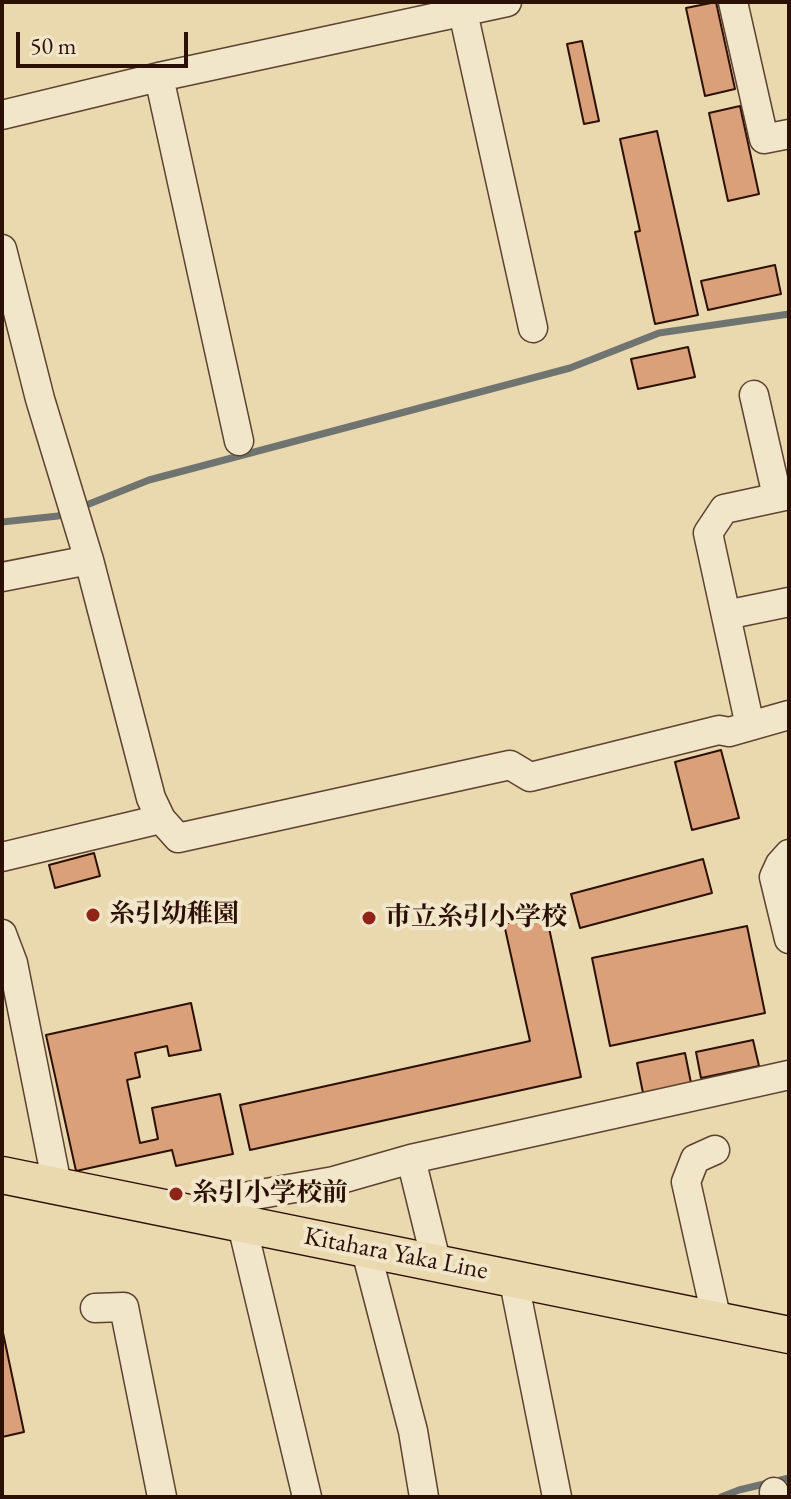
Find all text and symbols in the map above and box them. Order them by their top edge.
scale bar [20,16,192,66]
text: 50 m [30,30,77,61]
place label: 糸引幼稚園 [109,899,239,931]
place label: 市立糸引小学校 [385,902,567,934]
marker: 糸引幼稚園 [84,906,102,924]
marker: 市立糸引小学校 [360,909,378,927]
place label: 糸引小学校前 [192,1178,348,1210]
marker: 糸引小学校前 [167,1185,185,1203]
street label: Kitahara Yaka Line [301,1221,491,1287]

